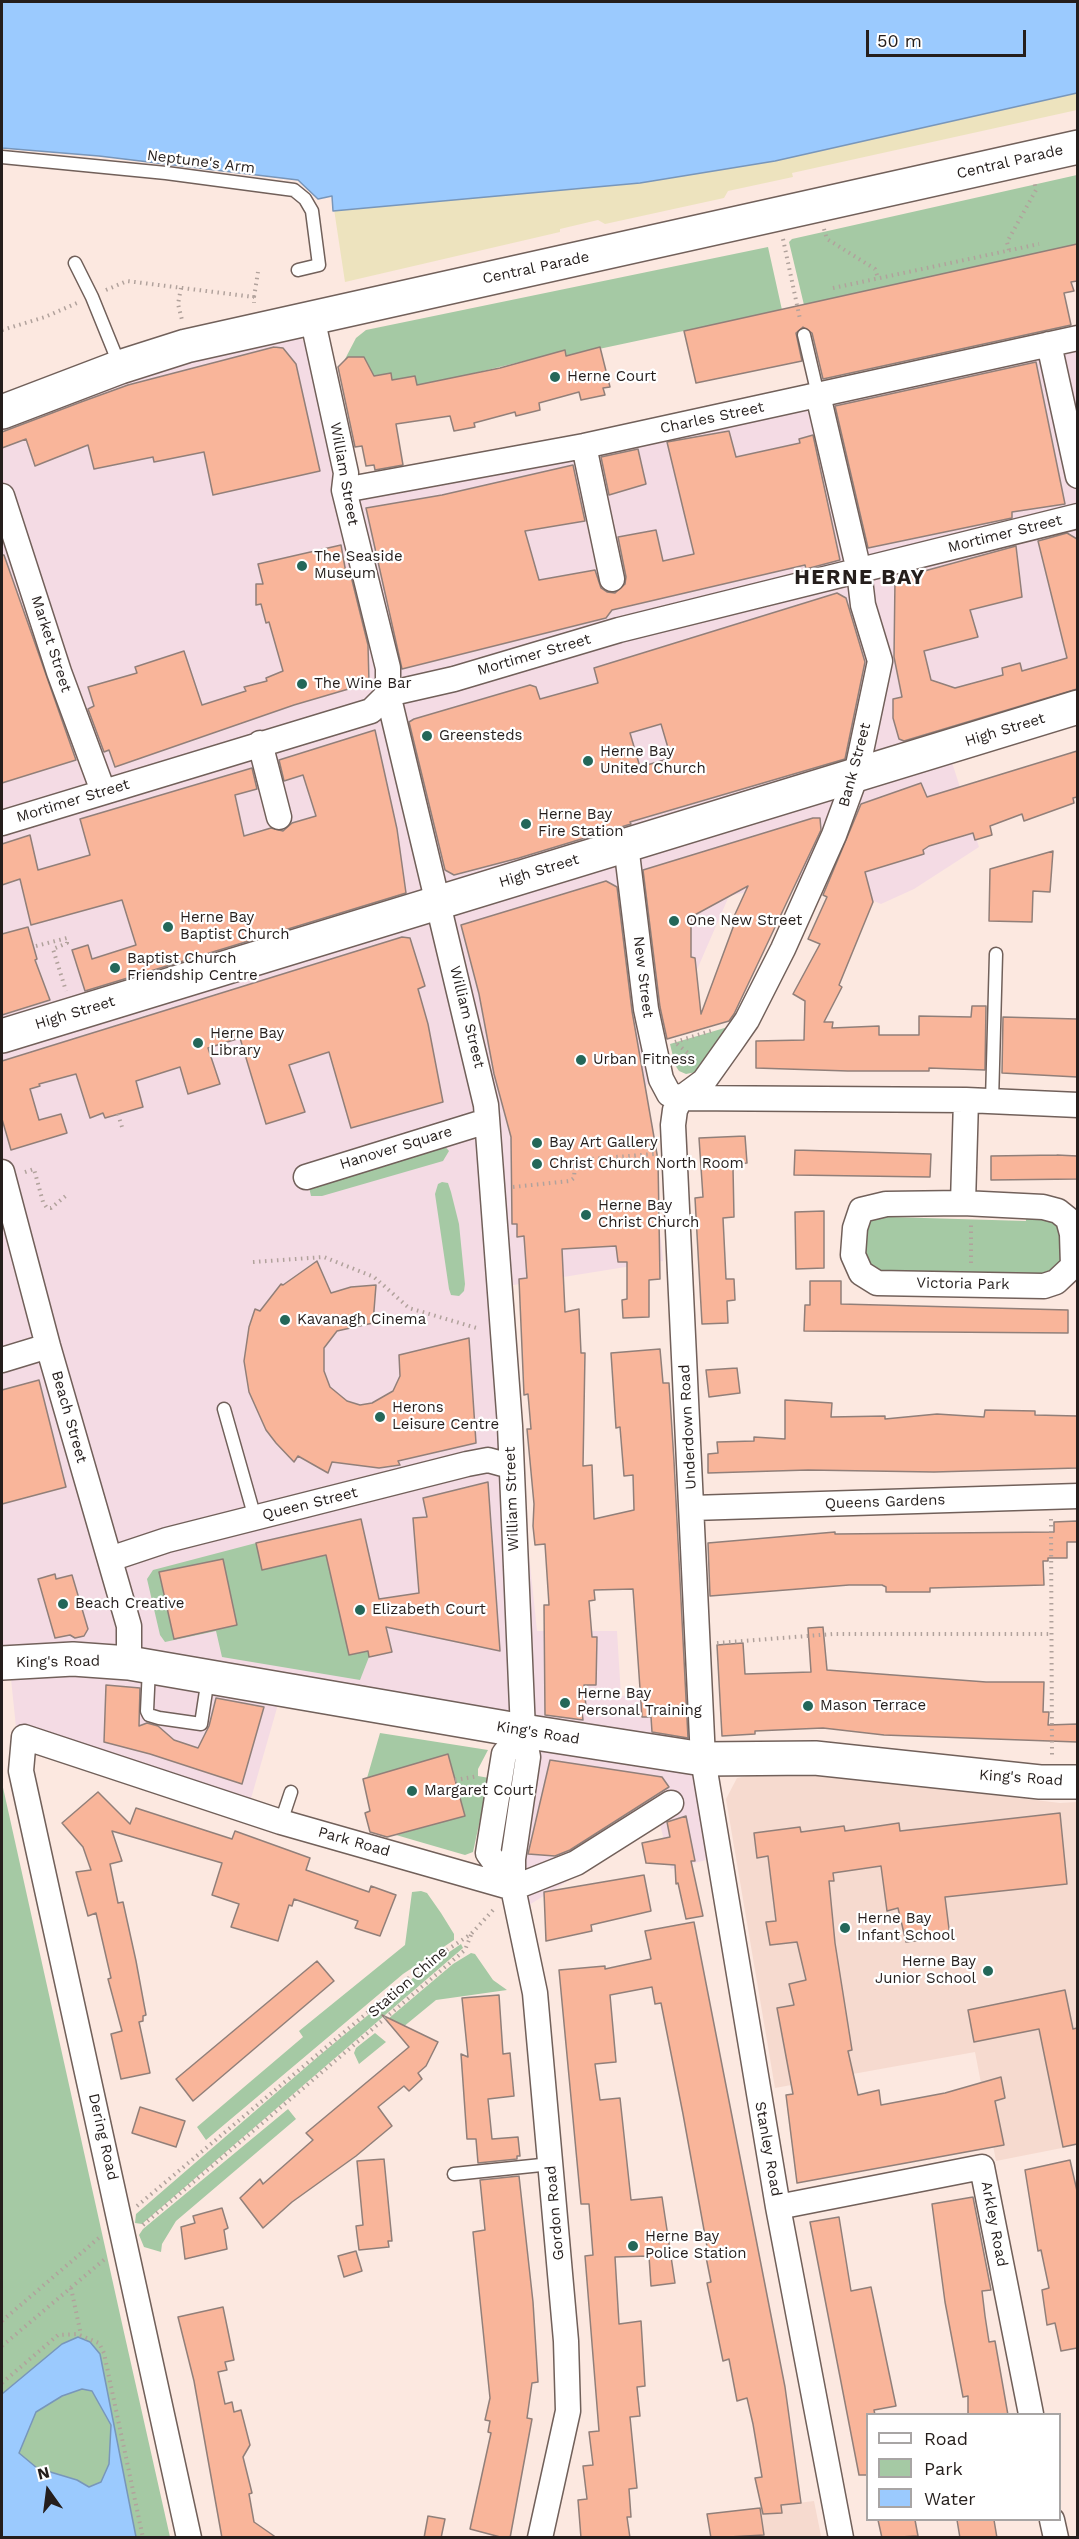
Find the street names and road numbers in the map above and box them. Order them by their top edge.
street label: Central Parade [955,141,1065,183]
street label: Neptune's Arm [146,146,256,178]
street label: Central Parade [481,248,591,288]
street label: Charles Street [658,398,766,438]
street label: William Street [326,421,362,527]
street label: Mortimer Street [946,511,1064,557]
street label: Market Street [27,593,75,695]
street label: Mortimer Street [475,630,593,680]
street label: High Street [963,709,1047,751]
street label: Bank Street [835,721,875,809]
street label: Mortimer Street [14,775,132,827]
street label: High Street [497,850,581,892]
street label: New Street [629,935,657,1019]
street label: William Street [446,964,488,1070]
street label: High Street [33,992,117,1034]
street label: Hanover Square [338,1122,454,1174]
street label: Victoria Park [916,1274,1010,1294]
street label: Underdown Road [676,1364,700,1490]
street label: Beach Street [47,1369,91,1465]
street label: William Street [501,1446,523,1552]
street label: Queen Street [261,1483,359,1525]
street label: Queens Gardens [824,1491,946,1513]
street label: King's Road [16,1652,100,1672]
street label: King's Road [495,1718,581,1748]
street label: King's Road [978,1766,1064,1790]
street label: Park Road [316,1823,392,1861]
street label: Station Chine [365,1943,451,2021]
street label: Dering Road [84,2092,122,2182]
street label: Stanley Road [751,2100,785,2198]
street label: Gordon Road [542,2165,568,2261]
street label: Arkley Road [977,2180,1011,2268]

